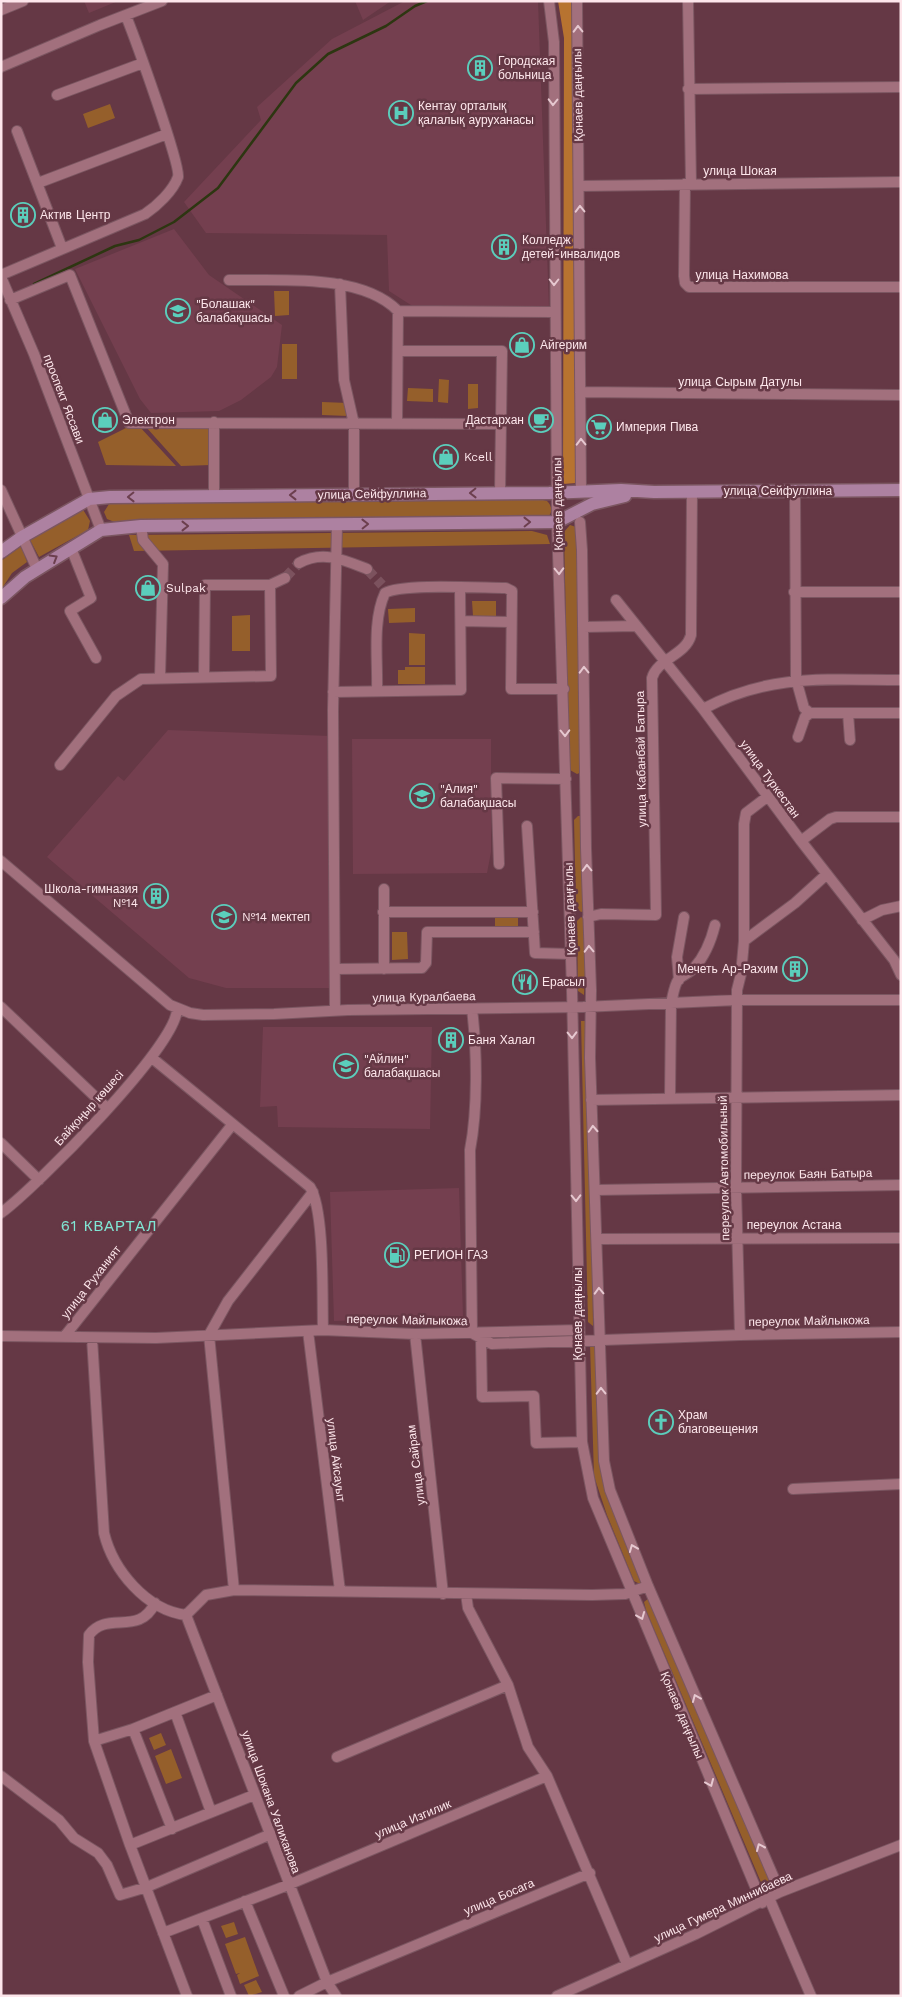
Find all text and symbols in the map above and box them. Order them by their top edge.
one-way arrow [573,25,583,33]
street label: Қонаев даңғылы [570,48,586,142]
place label: Городская больница [498,54,555,82]
building icon: Городская больница [467,55,493,81]
one-way arrow [548,98,559,106]
place label: Кентау орталық қалалық ауруханасы [418,99,534,127]
hospital icon: Кентау орталық қалалық ауруханасы [388,100,414,126]
street label: улица Шокая [703,164,777,178]
building icon: Актив Центр [10,202,36,228]
one-way arrow [574,205,585,213]
place label: Актив Центр [40,208,111,222]
place label: Колледж детей-инвалидов [522,233,620,261]
building icon: Колледж детей-инвалидов [491,234,517,260]
street label: улица Нахимова [696,268,789,282]
one-way arrow [549,278,559,286]
place label: "Болашак" балабақшасы [196,297,272,325]
school or university icon: "Болашак" балабақшасы [165,298,191,324]
shop icon: Айгерим [509,332,535,358]
place label: Айгерим [540,338,587,352]
street label: проспект Яссави [41,352,87,446]
street label: улица Сырым Датулы [678,375,802,389]
shop icon: Электрон [92,407,118,433]
cafe icon: Дастархан [528,407,554,433]
place label: Электрон [122,413,175,427]
place label: Дастархан [465,413,524,427]
supermarket icon: Империя Пива [586,414,612,440]
place label: Империя Пива [616,420,699,434]
one-way arrow [575,438,586,446]
shop icon: Kcell [433,444,459,470]
place label: Kcell [464,450,493,464]
street label: Қонаев даңғылы [550,457,566,551]
street label: улица Сейфуллина [724,484,833,498]
street label: улица Сейфуллина [318,486,427,502]
one-way arrow [469,488,477,499]
one-way arrow [289,490,296,500]
one-way arrow [126,492,134,502]
one-way arrow [524,517,531,527]
one-way arrow [361,519,369,530]
one-way arrow [181,521,189,531]
one-way arrow [48,555,57,565]
one-way arrow [554,567,565,575]
shop icon: Sulpak [135,575,161,601]
place label: Sulpak [166,581,206,595]
one-way arrow [579,666,589,674]
street label: улица Кабанбай Батыра [633,690,649,827]
one-way arrow [559,729,570,737]
street label: улица Туркестан [737,737,803,821]
place label: "Алия" балабақшасы [440,782,516,810]
school or university icon: "Алия" балабақшасы [409,783,435,809]
street label: Қонаев даңғылы [561,862,579,956]
one-way arrow [581,864,592,872]
place label: Школа-гимназия №14 [44,882,138,910]
building icon: Школа-гимназия №14 [143,883,169,909]
school or university icon: №14 мектеп [211,904,237,930]
place label: №14 мектеп [242,910,310,924]
one-way arrow [584,945,595,953]
building icon: Мечеть Ар-Рахим [782,956,808,982]
place label: Мечеть Ар-Рахим [677,962,778,976]
restaurant icon: Ерасыл [512,969,538,995]
place label: Ерасыл [542,975,585,989]
street label: улица Куралбаева [372,989,476,1005]
building icon: Баня Халал [438,1027,464,1053]
one-way arrow [567,1032,577,1040]
place label: Баня Халал [468,1033,535,1047]
place label: "Айлин" балабақшасы [364,1052,440,1080]
school or university icon: "Айлин" балабақшасы [333,1053,359,1079]
street label: Байқоңыр көшесі [52,1068,126,1148]
street label: переулок Автомобильный [716,1095,732,1241]
one-way arrow [587,1125,598,1133]
street label: переулок Баян Батыра [743,1166,873,1182]
one-way arrow [571,1194,582,1202]
district label: 61 КВАРТАЛ [61,1217,157,1235]
street label: переулок Астана [747,1218,842,1232]
street label: улица Руханият [58,1242,124,1321]
fuel station icon: РЕГИОН ГАЗ [384,1242,410,1268]
place label: РЕГИОН ГАЗ [414,1248,488,1262]
street label: Қонаев даңғылы [571,1267,585,1361]
one-way arrow [594,1287,604,1294]
street label: переулок Майлыкожа [346,1312,468,1328]
street label: переулок Майлыкожа [748,1313,870,1329]
one-way arrow [596,1387,607,1395]
place label: Храм благовещения [678,1408,758,1436]
church icon: Храм благовещения [648,1409,674,1435]
street label: улица Айсауыт [324,1417,348,1503]
street label: улица Сайрам [404,1424,428,1506]
one-way arrow [629,1544,639,1553]
one-way arrow [636,1612,646,1620]
street label: Қонаев даңғылы [657,1669,707,1761]
one-way arrow [692,1694,702,1703]
street label: улица Шокана Уалиханова [239,1729,304,1876]
one-way arrow [704,1778,715,1787]
street label: улица Изгилик [373,1796,454,1841]
one-way arrow [756,1843,767,1852]
street label: улица Гумера Миннибаева [652,1869,794,1945]
street label: улица Босага [462,1876,537,1918]

